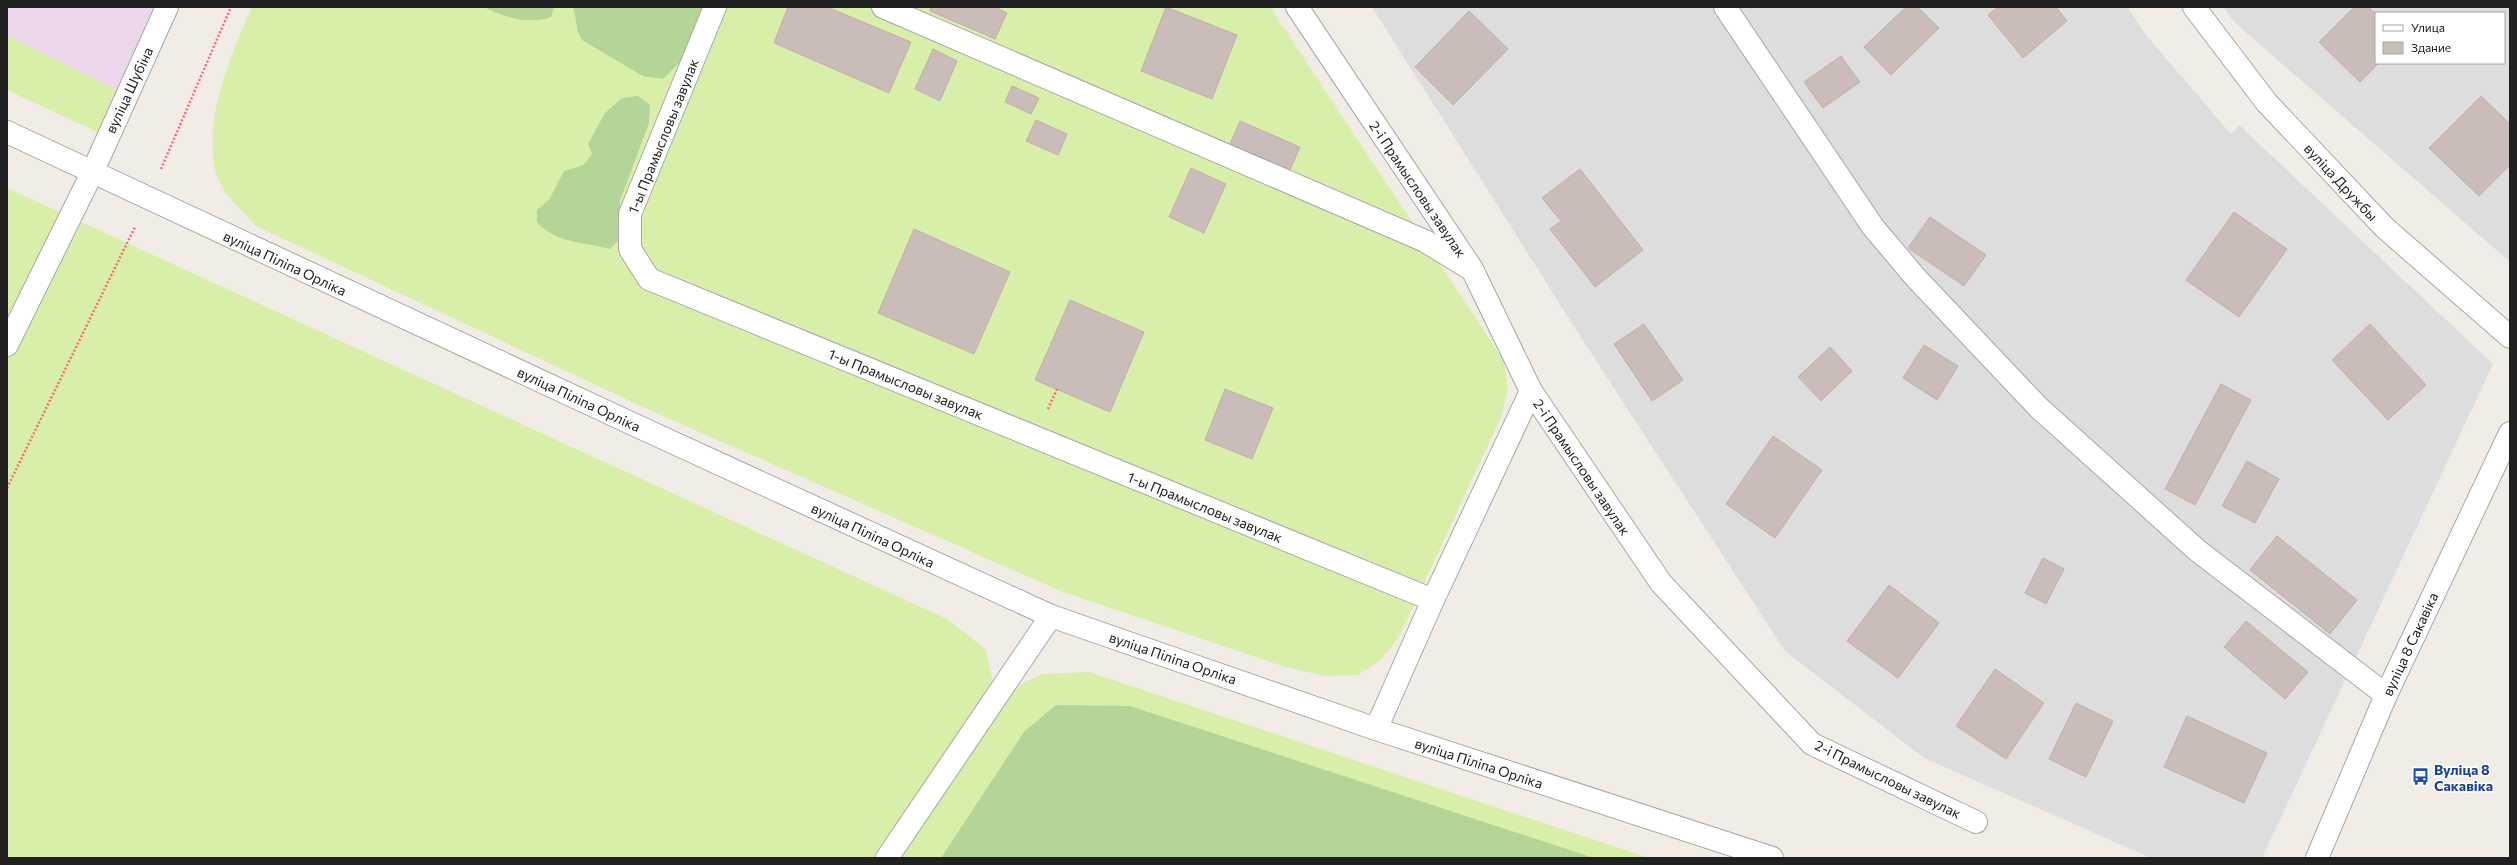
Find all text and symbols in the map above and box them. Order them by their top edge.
legend [2375,12,2505,64]
text: Улица [2411,20,2445,34]
text: Здание [2411,40,2451,54]
street label: вуліца Шубіна [102,44,156,136]
street label: 1-ы Прамысловы завулак [624,56,702,216]
street label: 2-і Прамысловы завулак [1366,118,1470,261]
street label: вуліца Дружбы [2301,140,2381,224]
street label: вуліца Піліпа Орліка [221,227,349,299]
street label: 1-ы Прамысловы завулак [826,345,986,423]
street label: вуліца Піліпа Орліка [515,363,643,435]
street label: 2-і Прамысловы завулак [1530,396,1634,539]
street label: 1-ы Прамысловы завулак [1125,468,1285,546]
street label: вуліца Піліпа Орліка [809,499,937,571]
street label: вуліца 8 Сакавіка [2379,589,2441,699]
street label: вуліца Піліпа Орліка [1107,628,1239,688]
street label: вуліца Піліпа Орліка [1413,734,1545,792]
street label: 2-і Прамысловы завулак [1812,736,1964,822]
place label: Вуліца 8 Сакавіка [2434,761,2493,794]
bus stop icon: Вуліца 8 Сакавіка [2411,767,2431,787]

